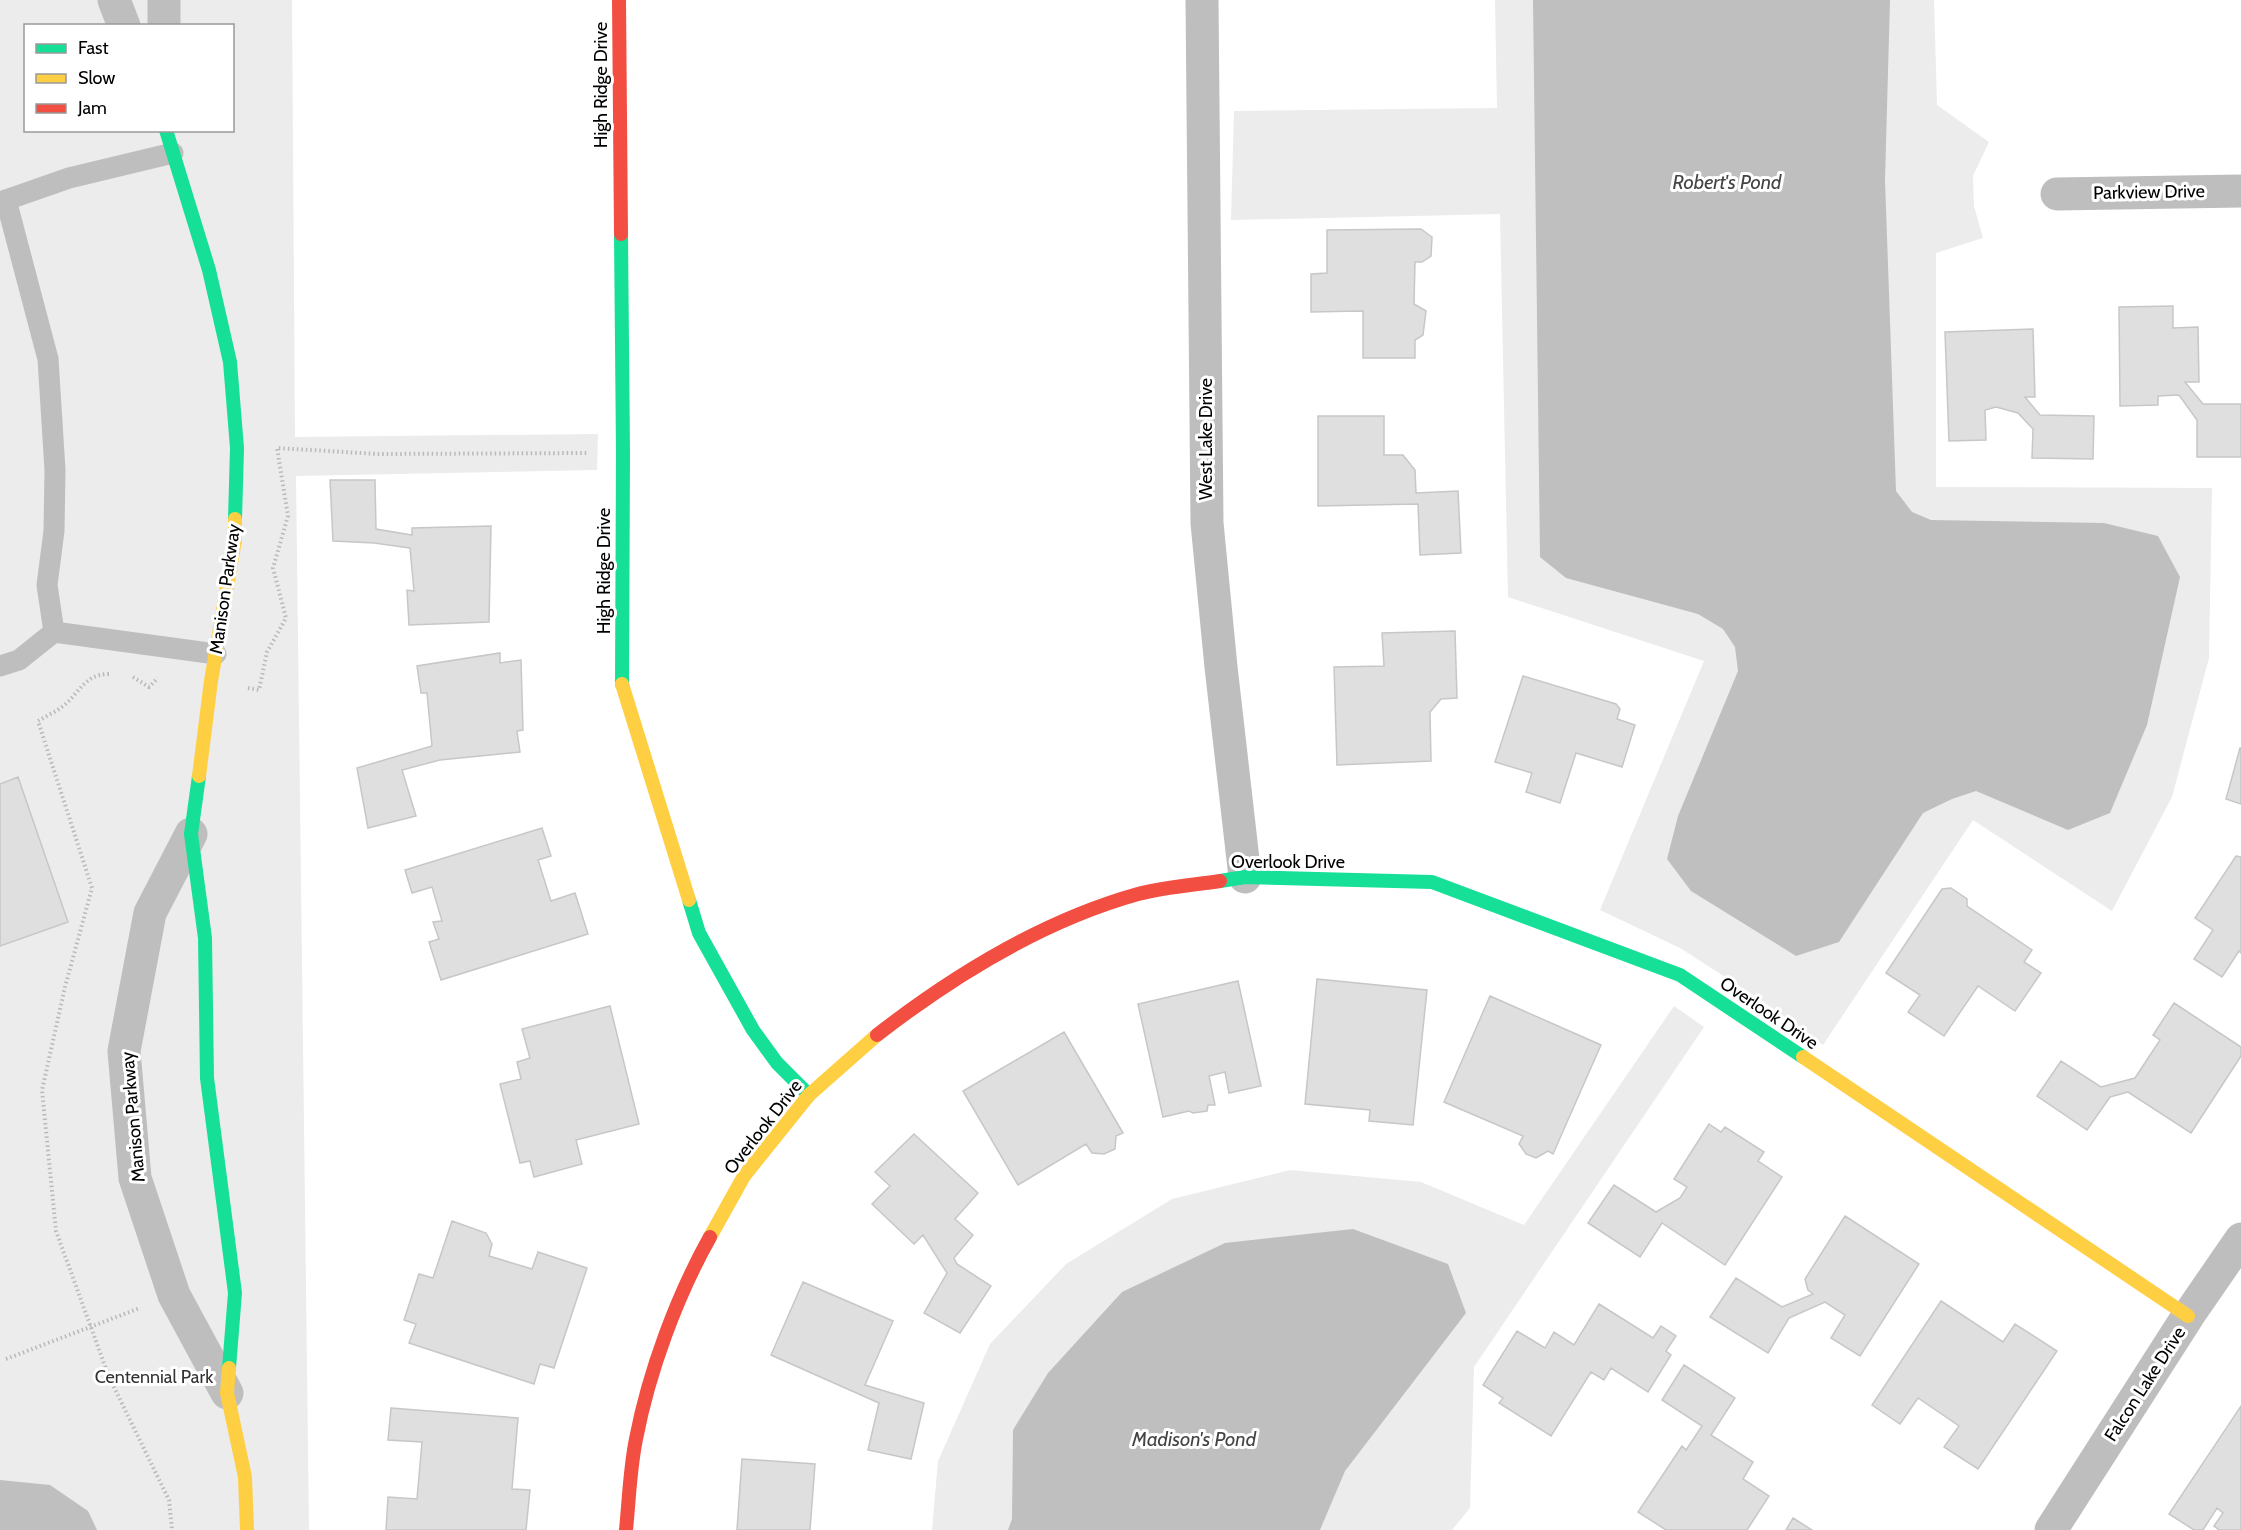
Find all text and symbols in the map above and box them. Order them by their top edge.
street label: High Ridge Drive [590,22,612,148]
legend [24,24,234,132]
text: Fast [78,37,109,59]
text: Slow [78,67,115,89]
text: Jam [77,97,107,119]
water label: Robert's Pond [1673,170,1782,194]
street label: Parkview Drive [2093,180,2205,204]
street label: West Lake Drive [1195,378,1217,500]
street label: High Ridge Drive [593,508,615,634]
street label: Manison Parkway [205,522,245,656]
street label: Overlook Drive [1231,851,1345,873]
street label: Overlook Drive [1716,972,1822,1054]
street label: Manison Parkway [116,1051,150,1183]
street label: Overlook Drive [719,1075,807,1179]
street label: Falcon Lake Drive [2100,1323,2190,1445]
park label: Centennial Park [95,1366,214,1388]
water label: Madison's Pond [1131,1427,1257,1451]

